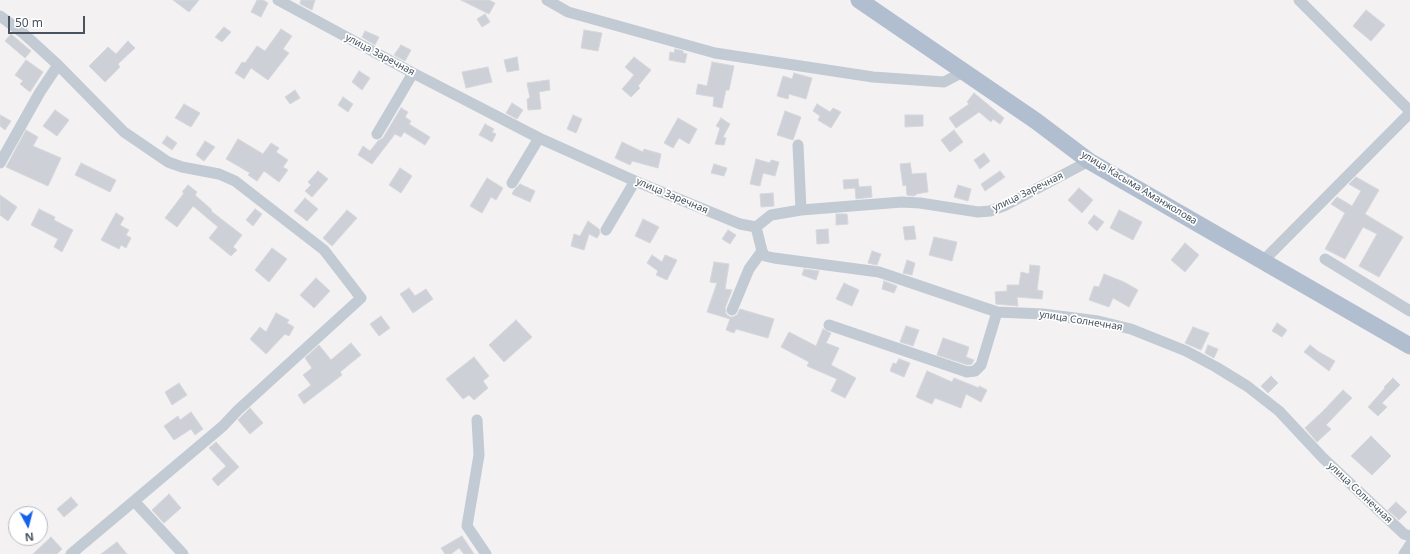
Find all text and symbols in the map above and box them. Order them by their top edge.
scale bar [10,8,87,34]
text: 50 m [15,14,43,31]
street label: улица Заречная [343,32,417,78]
street label: улица Касыма Аманжолова [1079,149,1199,227]
street label: улица Заречная [991,170,1065,214]
street label: улица Заречная [634,175,710,217]
street label: улица Солнечная [1039,308,1123,334]
street label: улица Солнечная [1325,460,1395,526]
north arrow [8,506,48,546]
text: N [24,529,35,545]

